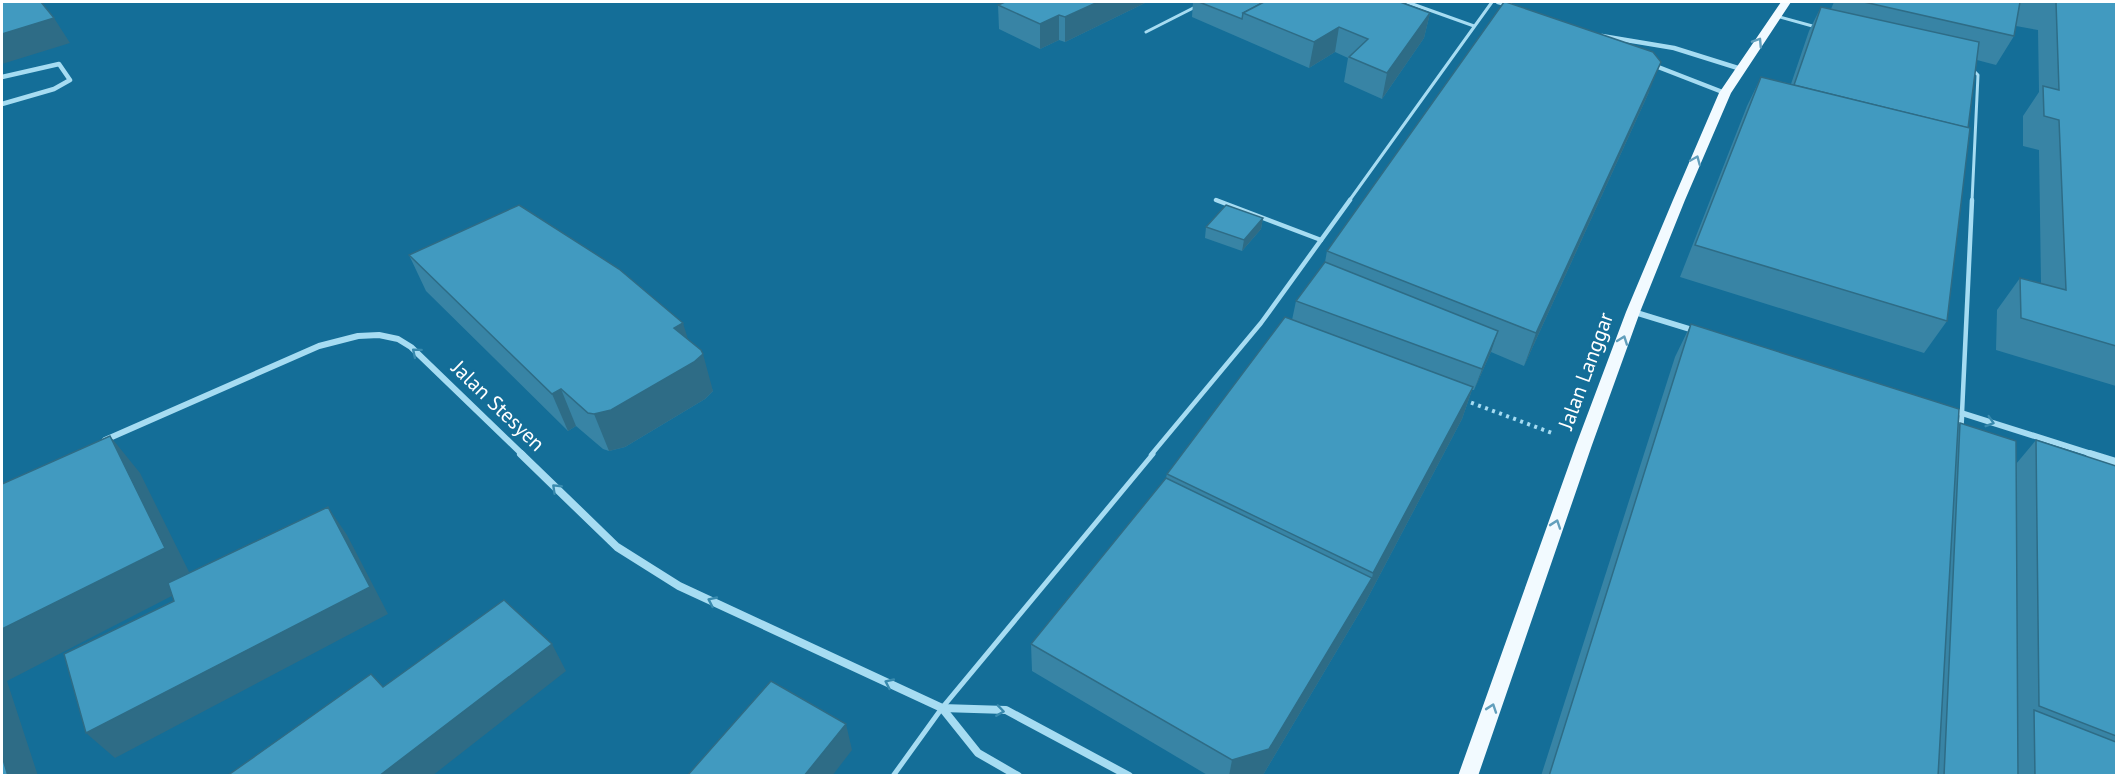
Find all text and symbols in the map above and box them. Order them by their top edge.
one-way arrow [1751,38,1762,49]
one-way arrow [1689,155,1701,166]
street label: Jalan Langgar [1552,309,1619,434]
one-way arrow [1615,336,1628,346]
one-way arrow [412,348,423,359]
street label: Jalan Stesyen [445,354,551,457]
one-way arrow [1984,415,1995,427]
one-way arrow [552,484,563,495]
one-way arrow [1549,519,1562,530]
one-way arrow [707,597,718,609]
one-way arrow [884,679,895,691]
one-way arrow [1484,703,1497,714]
one-way arrow [995,704,1005,716]

